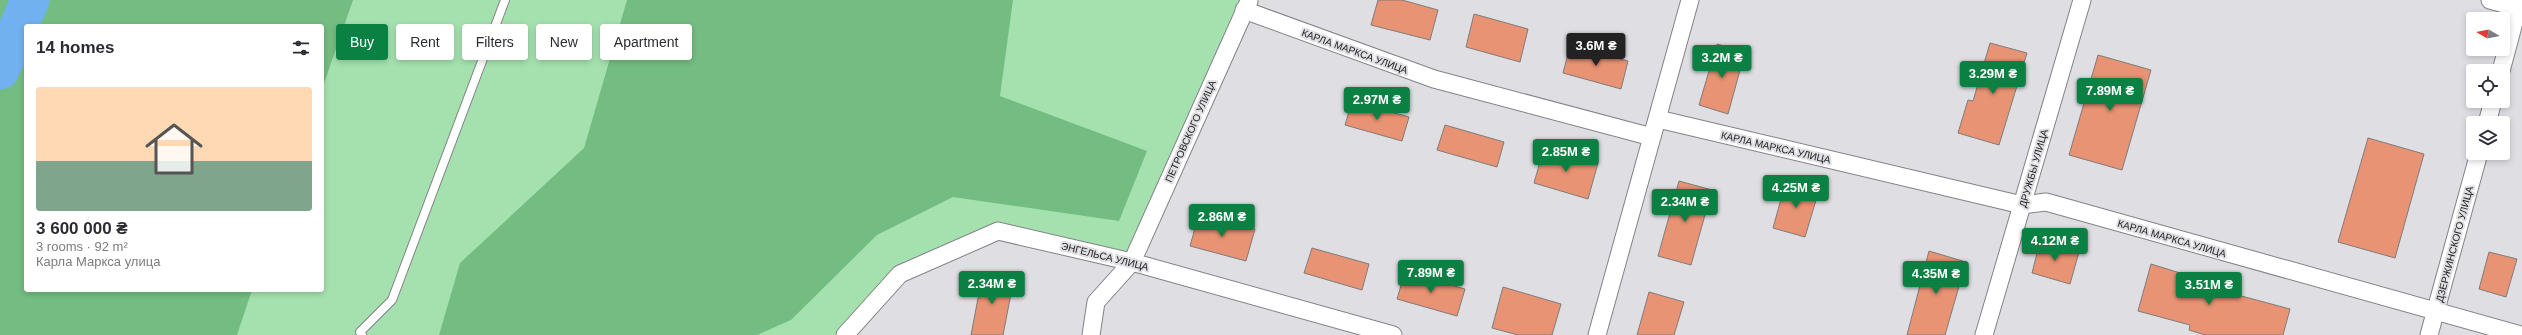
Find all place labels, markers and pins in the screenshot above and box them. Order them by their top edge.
pin: 3.6M ₴ [1563,33,1629,67]
pin: 3.2M ₴ [1689,45,1755,79]
pin: 3.29M ₴ [1956,61,2030,95]
pin: 7.89M ₴ [2073,78,2147,112]
pin: 2.97M ₴ [1340,87,1414,121]
pin: 2.85M ₴ [1529,139,1603,173]
pin: 4.25M ₴ [1759,175,1833,209]
pin: 2.34M ₴ [1648,189,1722,223]
pin: 2.86M ₴ [1185,204,1259,238]
pin: 4.12M ₴ [2018,228,2092,262]
pin: 7.89M ₴ [1394,260,1468,294]
pin: 4.35M ₴ [1899,261,1973,295]
pin: 2.34M ₴ [955,271,1029,305]
pin: 3.51M ₴ [2172,272,2246,306]

